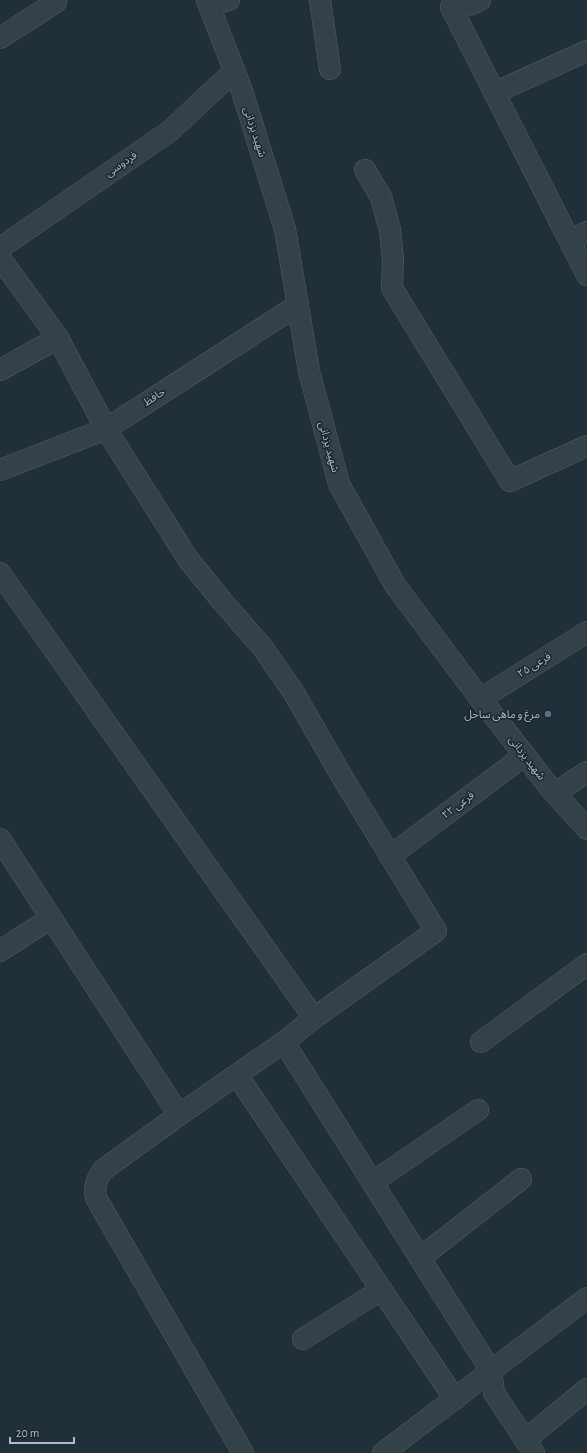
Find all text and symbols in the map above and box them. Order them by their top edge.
street label: شهید یزدانی [241,105,268,159]
street label: فردوسی [103,149,139,180]
street label: حافظ [141,386,167,408]
street label: شهید یزدانی [316,420,341,474]
street label: فرعی ۲۵ [515,650,553,680]
place label: مرغ و ماهی ساحل [464,709,540,722]
marker: مرغ و ماهی ساحل [543,709,553,719]
street label: شهید یزدانی [506,734,548,783]
street label: فرعی ۲۲ [440,789,477,821]
scale bar [10,1419,74,1445]
text: 20 m [16,1427,39,1439]

